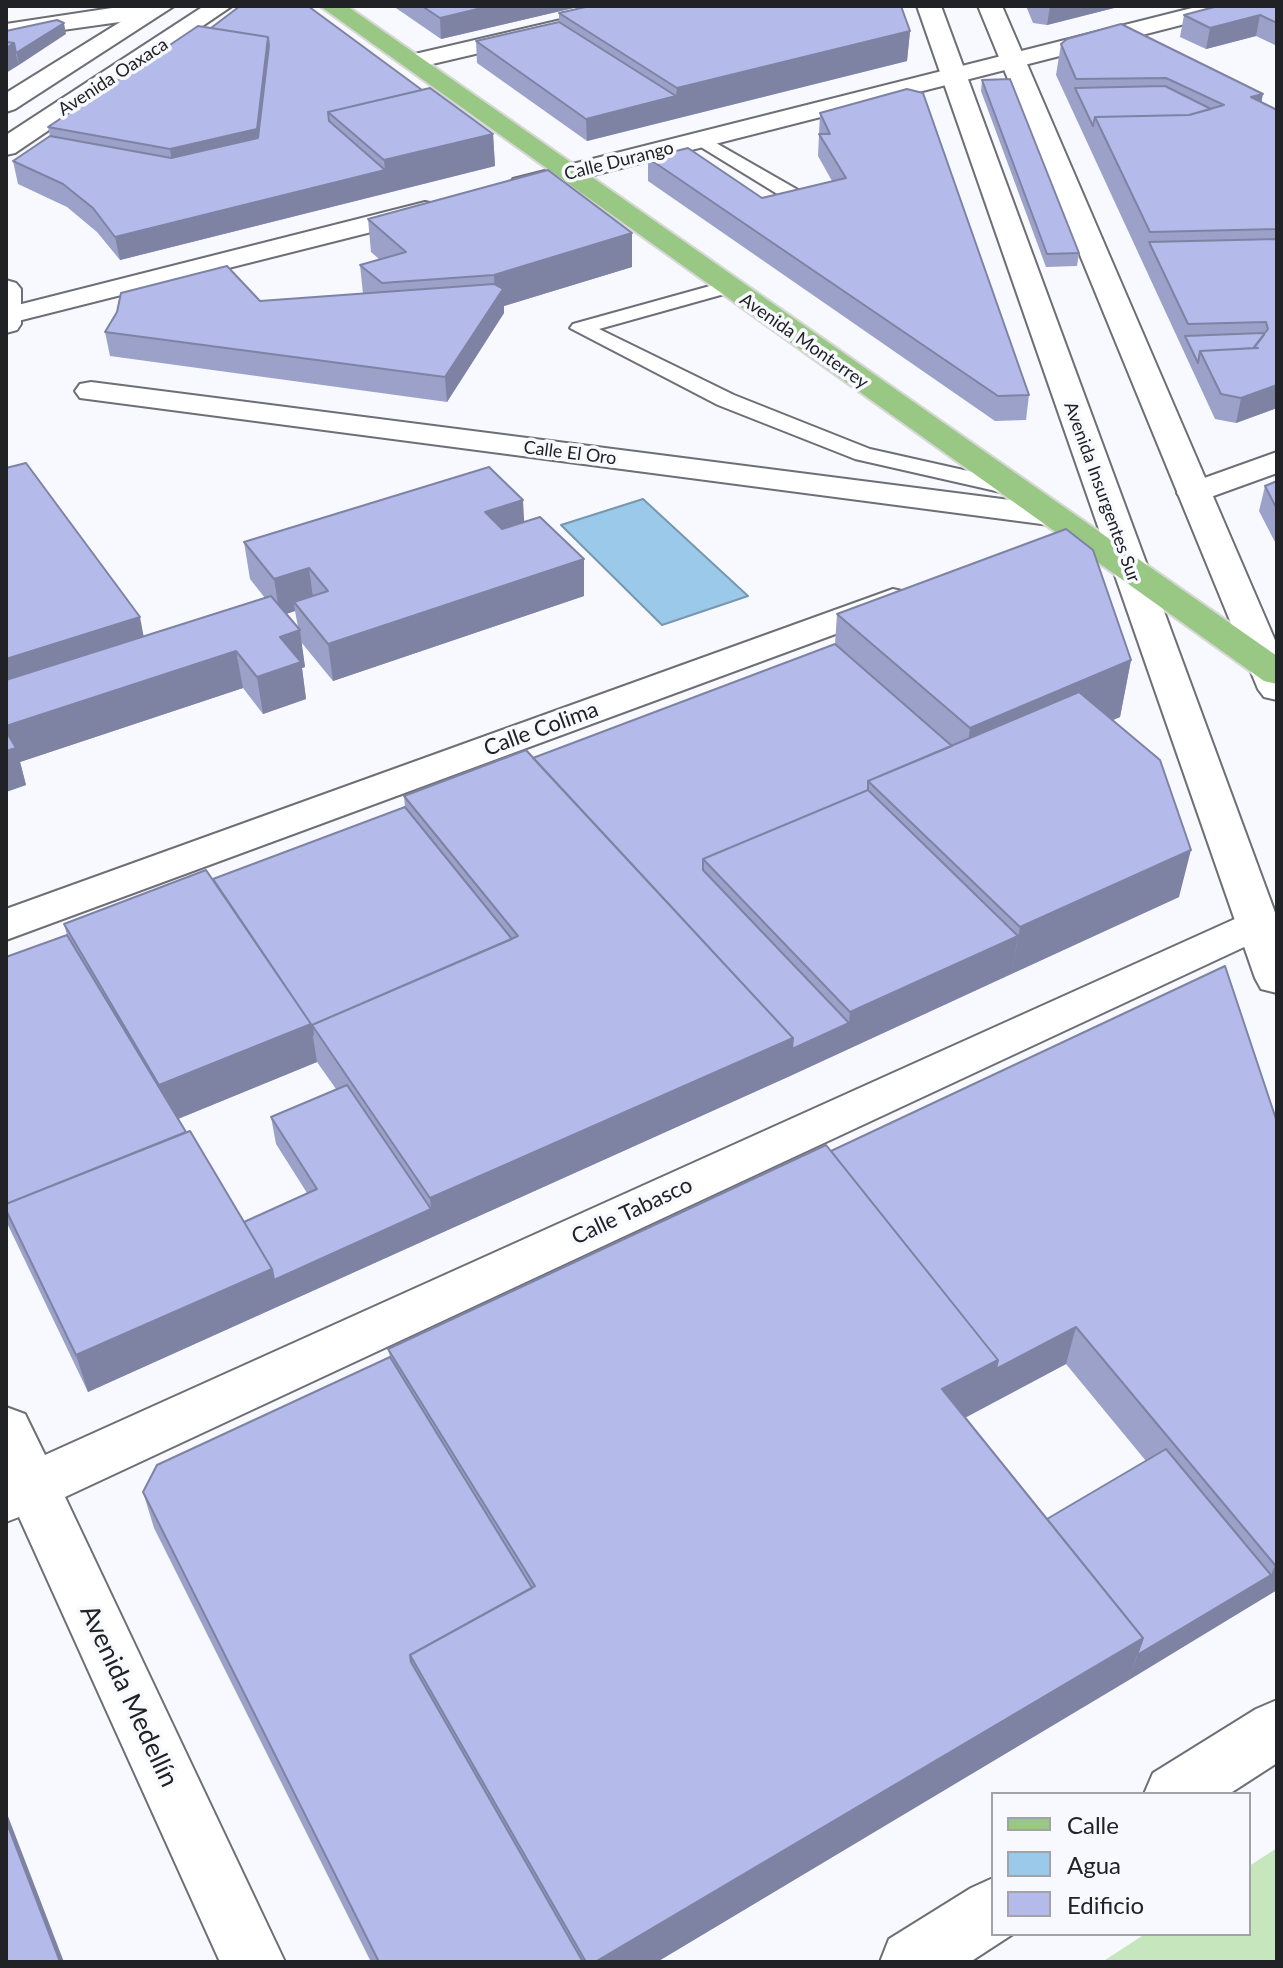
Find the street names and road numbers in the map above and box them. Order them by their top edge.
street label: Avenida Oaxaca [54,33,172,121]
street label: Calle Durango [562,137,676,185]
street label: Avenida Monterrey [736,289,872,393]
street label: Avenida Insurgentes Sur [1059,399,1145,585]
street label: Calle El Oro [522,437,618,469]
street label: Calle Colima [480,696,602,762]
street label: Calle Tabasco [567,1172,697,1250]
street label: Avenida Medellín [73,1600,185,1792]

